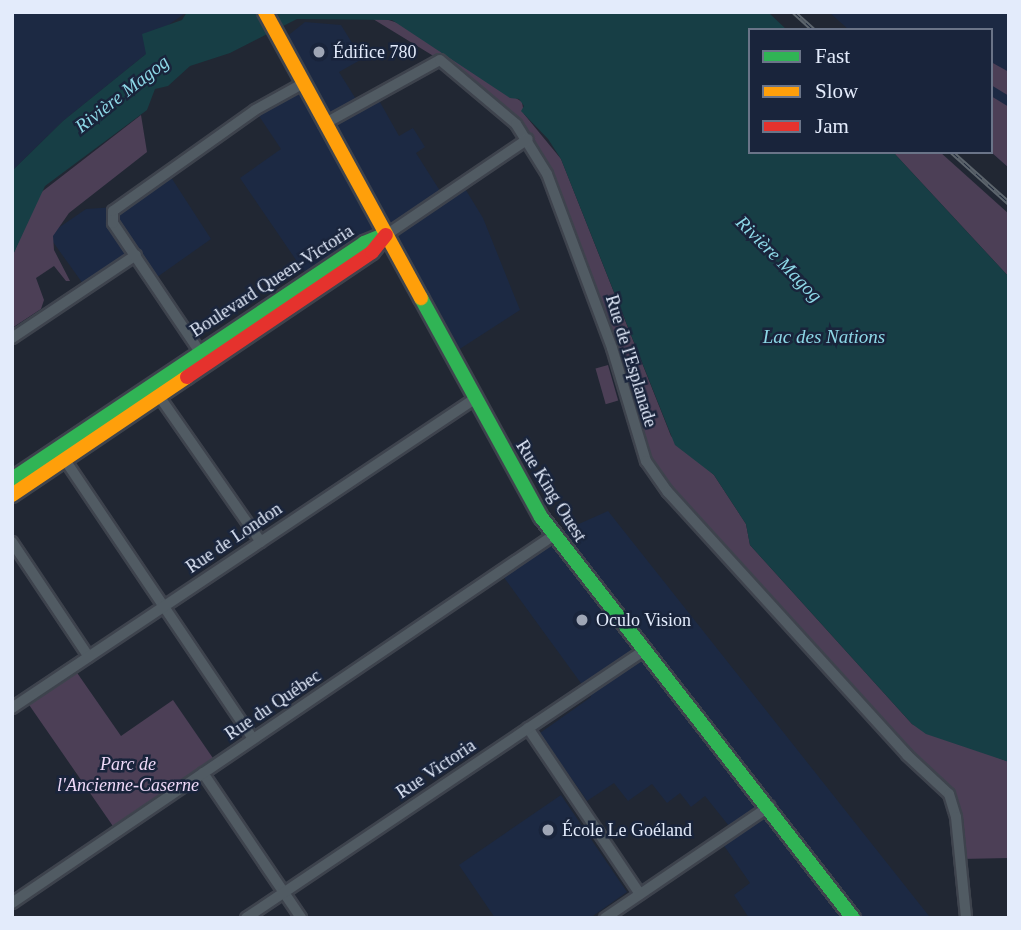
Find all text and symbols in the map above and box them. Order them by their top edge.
legend [748,28,993,154]
place label: Édifice 780 [333,41,416,63]
marker: Édifice 780 [311,44,327,60]
text: Fast [815,44,850,68]
water label: Rivière Magog [71,50,173,138]
text: Slow [815,79,858,103]
text: Jam [815,114,849,138]
water label: Rivière Magog [731,211,827,307]
street label: Boulevard Queen-Victoria [186,220,358,342]
street label: Rue de l'Esplanade [601,292,661,430]
water label: Lac des Nations [763,326,885,348]
street label: Rue King Ouest [511,436,591,546]
street label: Rue de London [182,498,286,578]
place label: Oculo Vision [596,609,691,631]
marker: Oculo Vision [574,612,590,628]
street label: Rue du Québec [221,665,325,745]
street label: Rue Victoria [392,734,480,804]
park label: Parc de l'Ancienne-Caserne [57,754,199,796]
place label: École Le Goéland [562,819,692,841]
marker: École Le Goéland [540,822,556,838]

